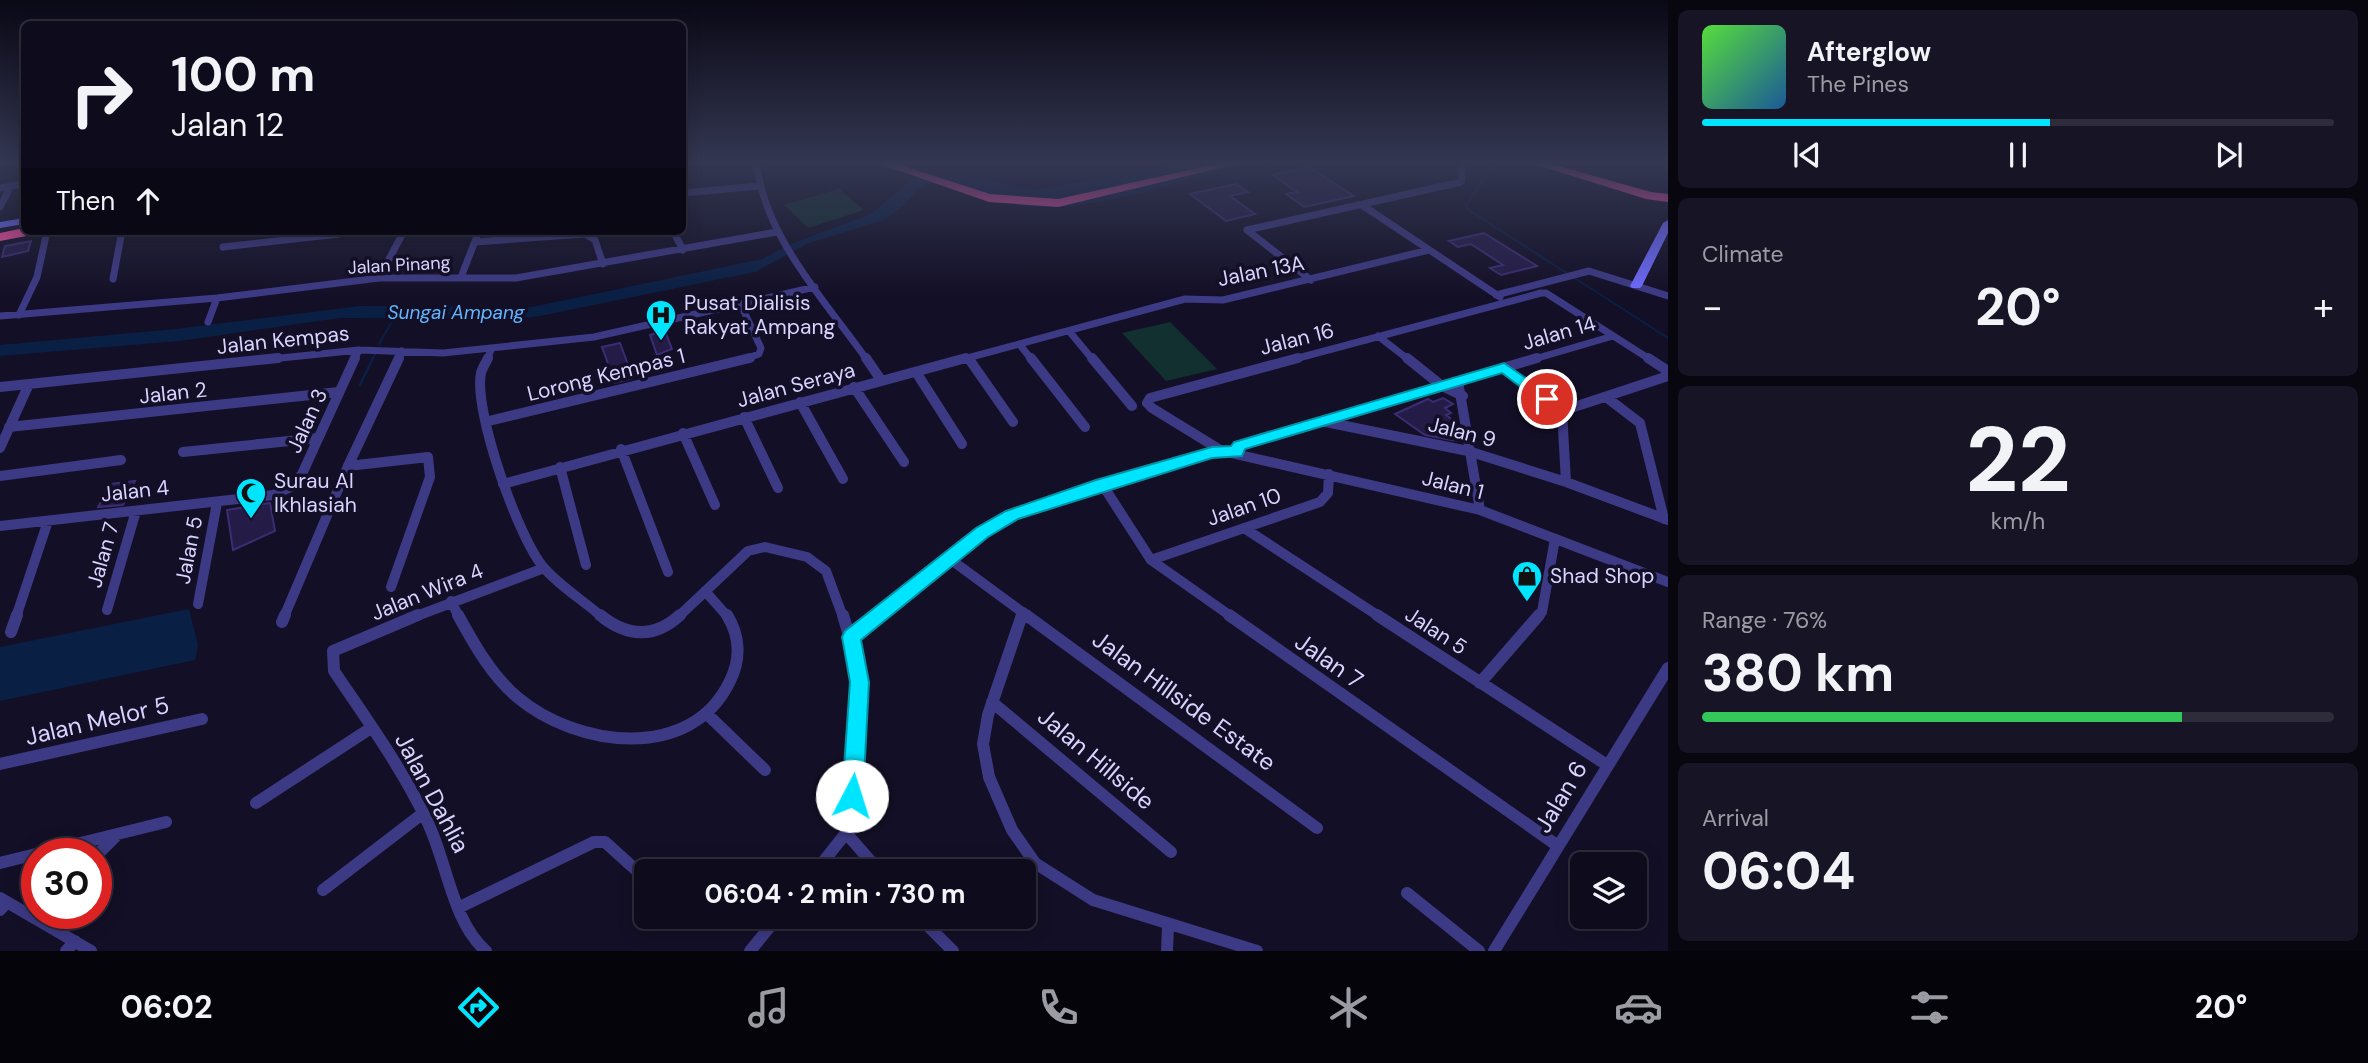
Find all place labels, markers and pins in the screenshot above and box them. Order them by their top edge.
place label: Pusat Dialisis Rakyat Ampang [684,289,835,341]
hospital icon: Pusat Dialisis Rakyat Ampang [644,298,678,342]
pin [1517,369,1577,429]
place label: Surau Al Ikhlasiah [274,467,357,519]
mosque icon: Surau Al Ikhlasiah [234,476,268,520]
shop icon: Shad Shop [1510,559,1544,603]
place label: Shad Shop [1550,562,1654,590]

